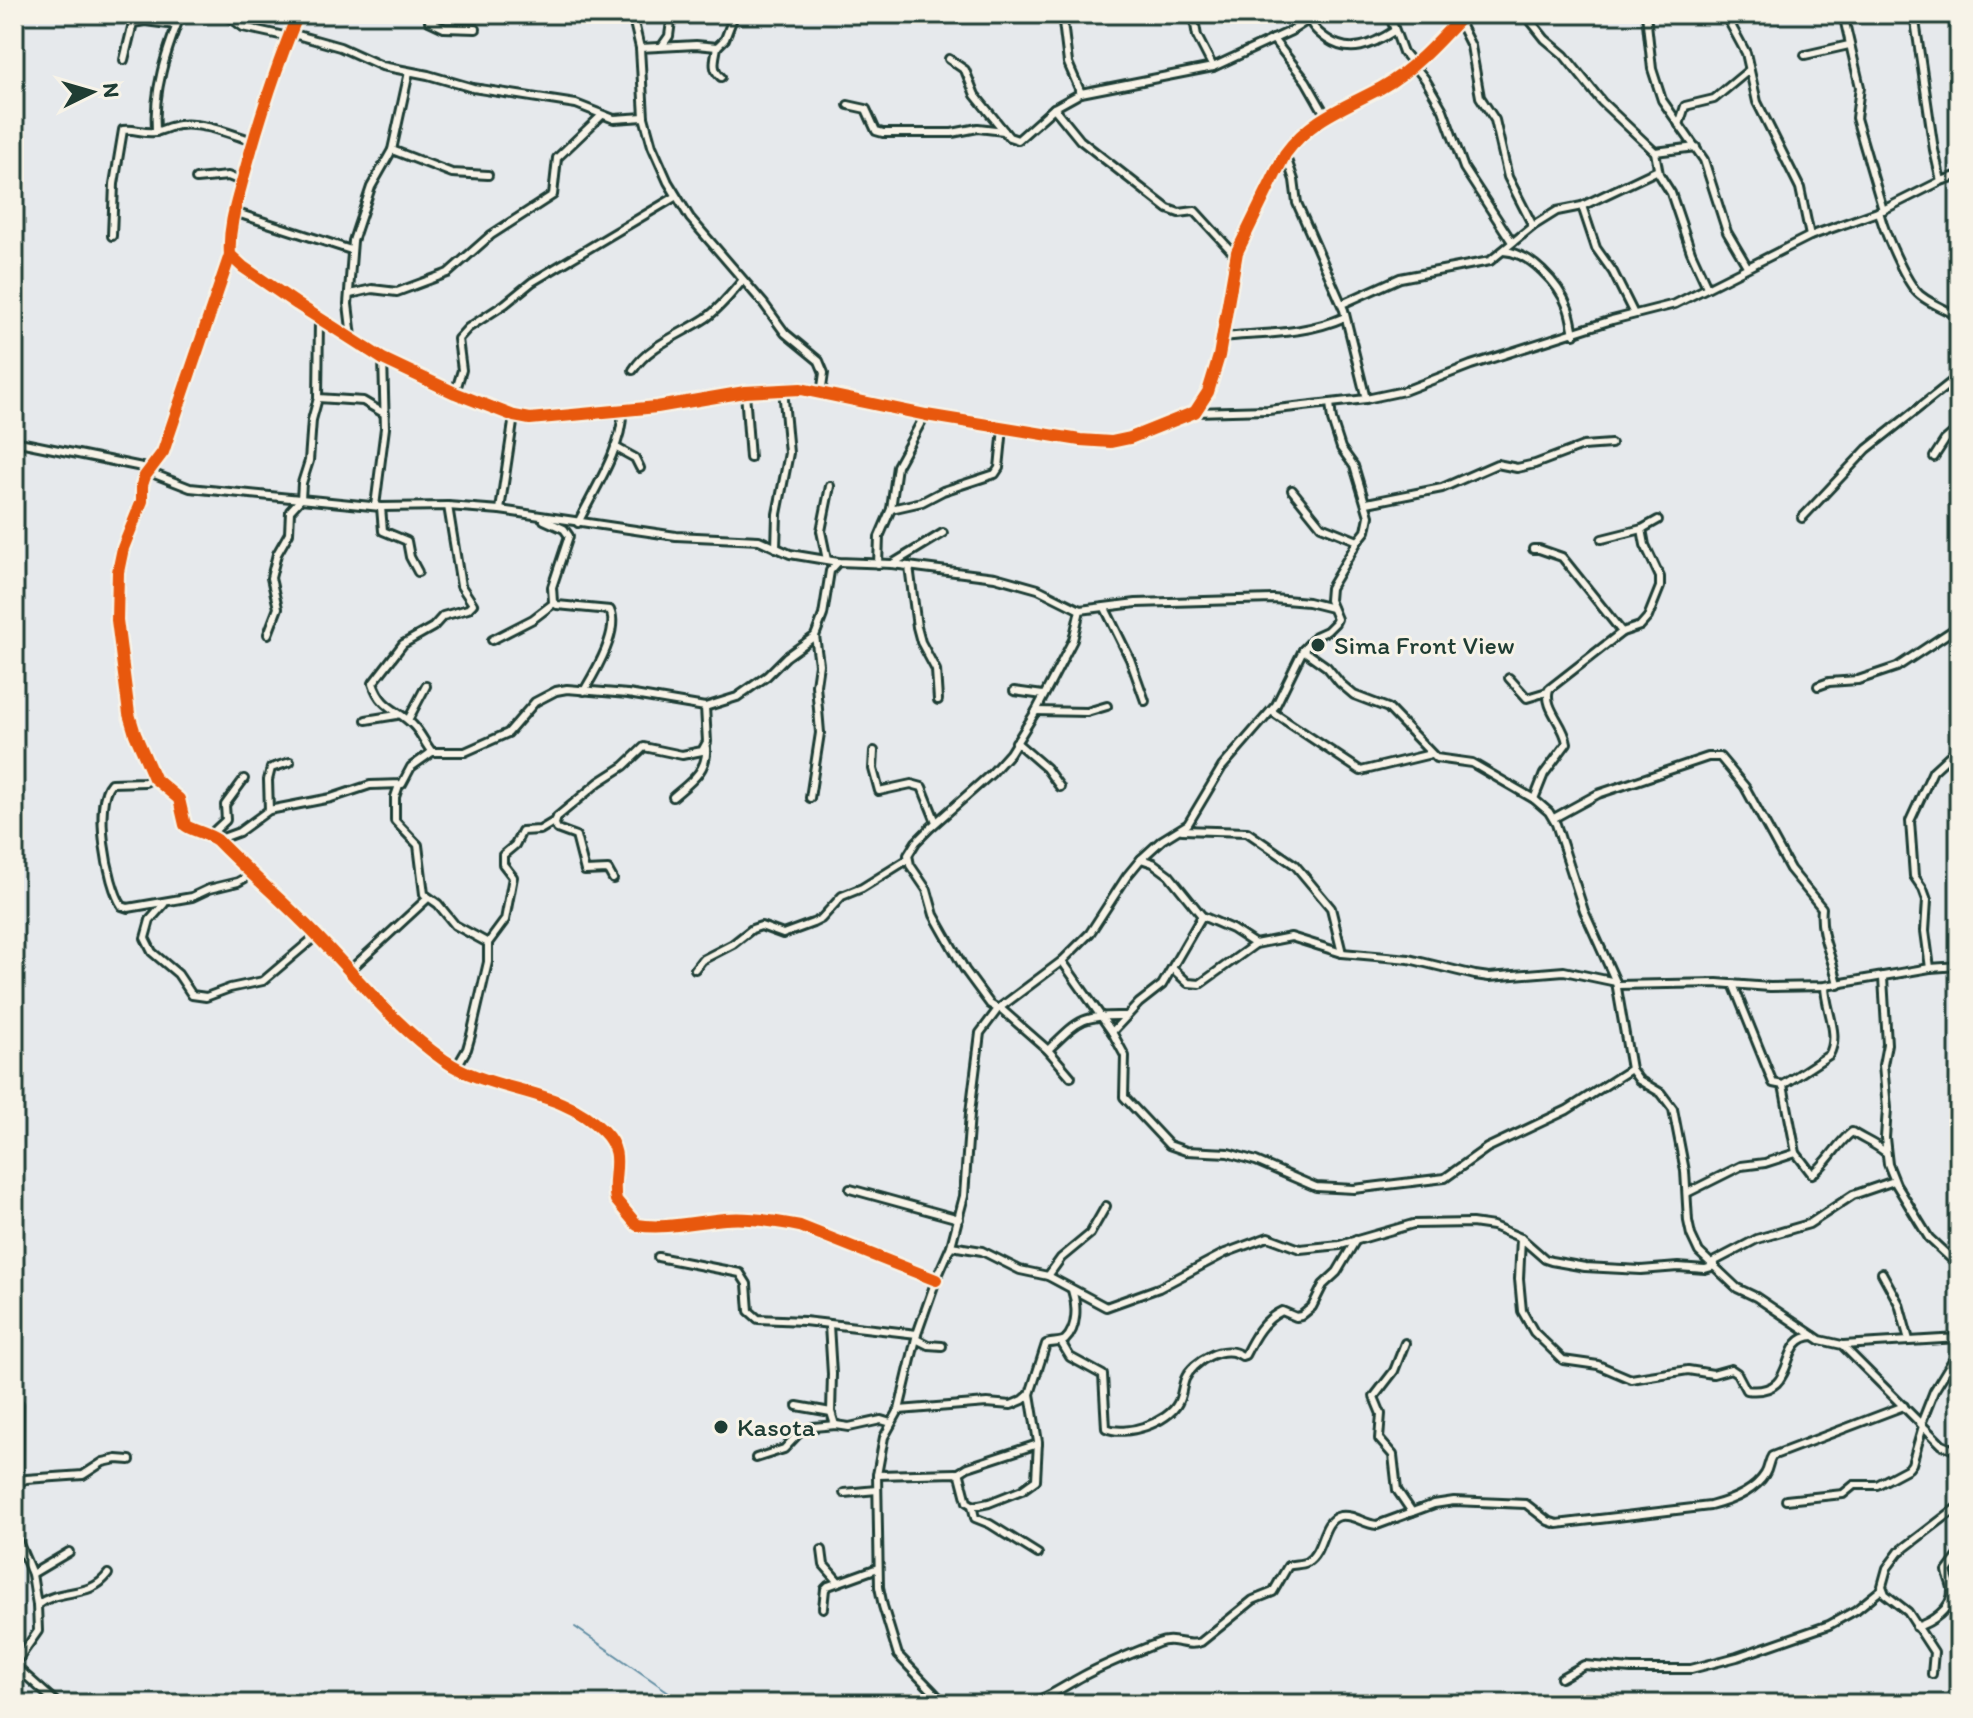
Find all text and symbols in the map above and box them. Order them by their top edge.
north arrow [52,52,132,132]
text: N [97,82,126,99]
place label: Sima Front View [1334,629,1515,661]
marker: Sima Front View [1309,636,1327,654]
place label: Kasota [737,1411,816,1443]
marker: Kasota [712,1418,730,1436]

